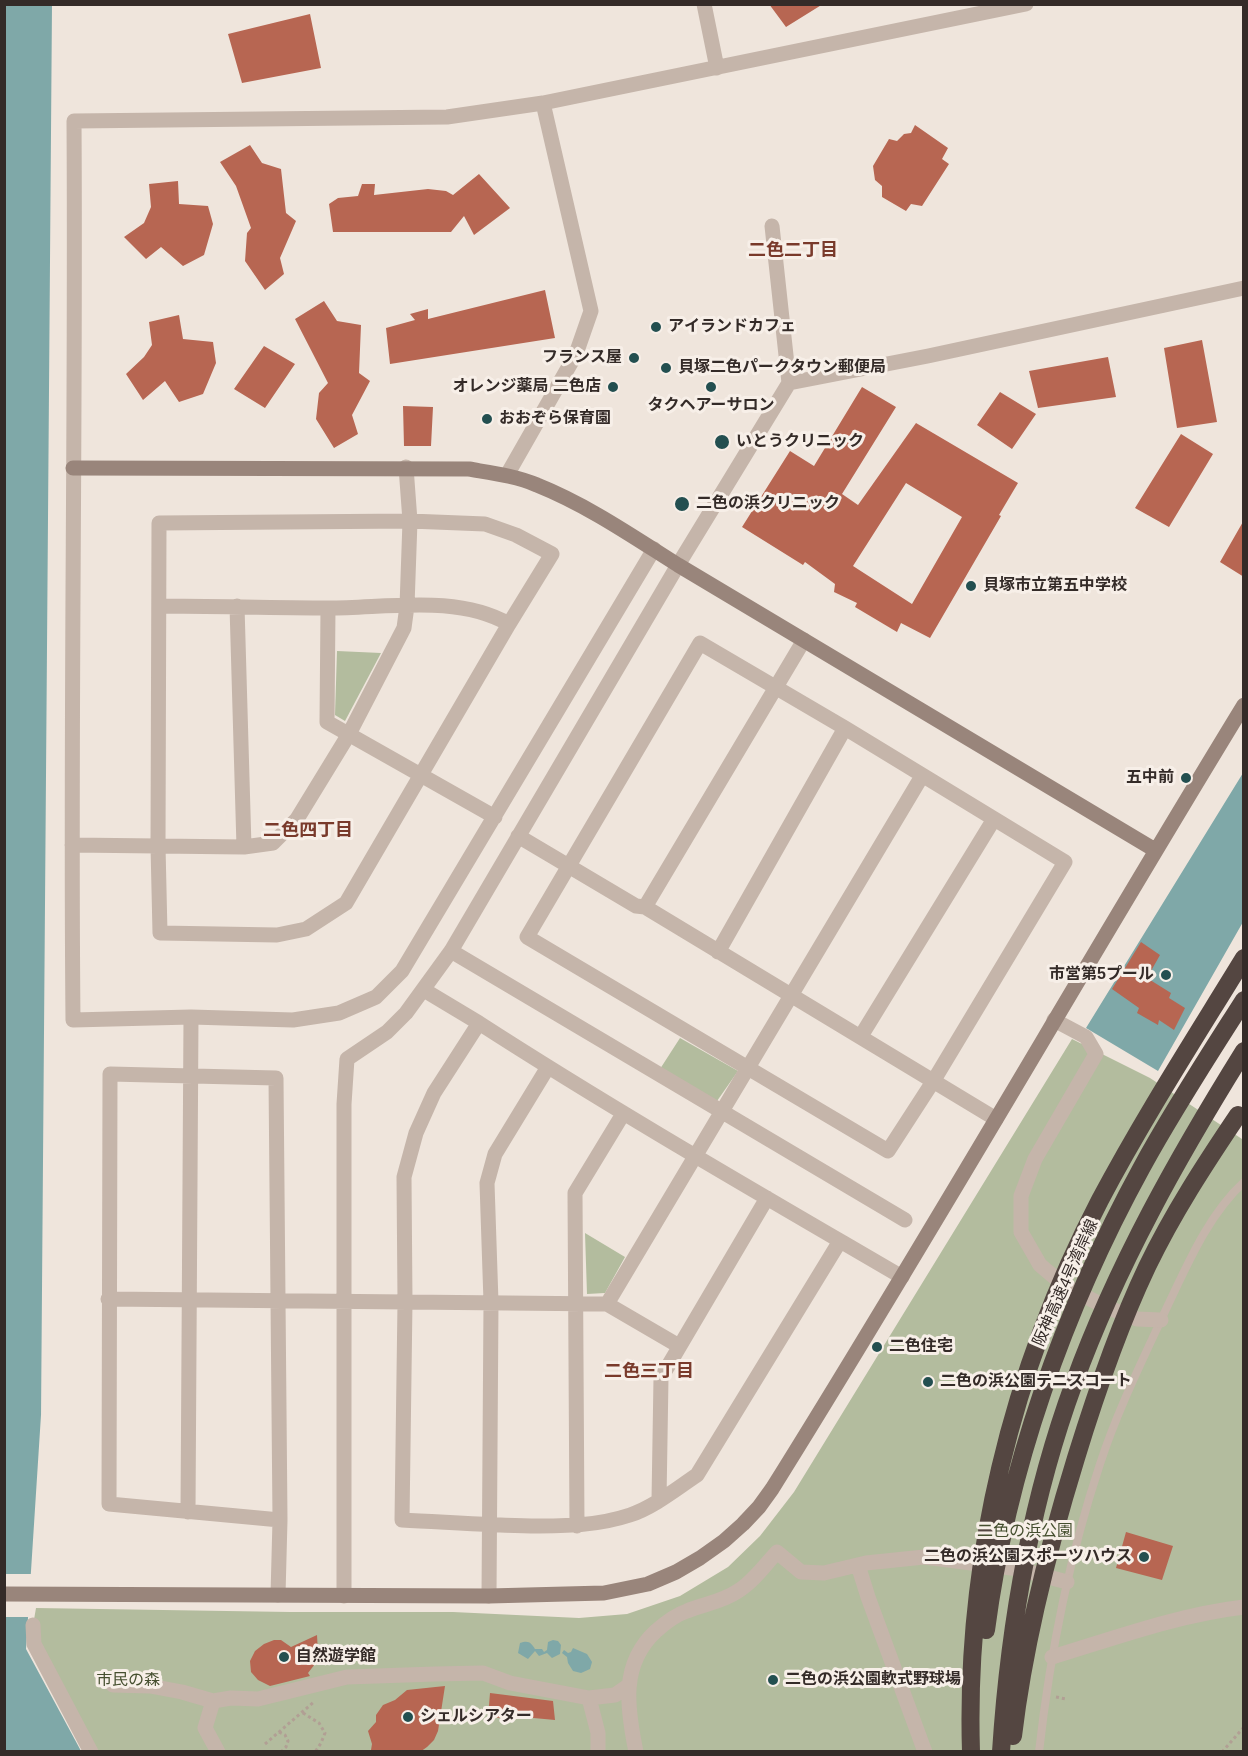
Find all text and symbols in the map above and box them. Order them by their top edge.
district label: 二色二丁目 [748,240,838,262]
place label: アイランドカフェ [668,317,796,337]
marker: アイランドカフェ [649,320,663,334]
place label: フランス屋 [542,348,622,368]
marker: フランス屋 [627,351,641,365]
place label: 貝塚二色パークタウン郵便局 [678,358,886,378]
marker: 貝塚二色パークタウン郵便局 [659,361,673,375]
place label: オレンジ薬局 二色店 [453,377,601,397]
marker: オレンジ薬局 二色店 [606,380,620,394]
marker: タクヘアーサロン [704,380,718,394]
place label: タクヘアーサロン [647,396,775,416]
place label: おおぞら保育園 [499,409,611,429]
marker: おおぞら保育園 [480,412,494,426]
place label: いとうクリニック [736,432,864,452]
marker: いとうクリニック [713,433,731,451]
place label: 二色の浜クリニック [696,494,840,514]
marker: 二色の浜クリニック [673,495,691,513]
place label: 貝塚市立第五中学校 [983,576,1127,596]
marker: 貝塚市立第五中学校 [964,579,978,593]
place label: 五中前 [1126,768,1174,788]
marker: 五中前 [1179,771,1193,785]
district label: 二色四丁目 [263,820,353,842]
place label: 市営第5プール [1049,965,1154,985]
marker: 市営第5プール [1159,968,1173,982]
street label: 阪神高速4号湾岸線 [1029,1217,1103,1349]
place label: 二色住宅 [889,1337,953,1357]
marker: 二色住宅 [870,1340,884,1354]
district label: 二色三丁目 [604,1361,694,1383]
place label: 二色の浜公園テニスコート [940,1372,1132,1392]
marker: 二色の浜公園テニスコート [921,1375,935,1389]
park label: 二色の浜公園 [977,1522,1073,1542]
place label: 二色の浜公園スポーツハウス [924,1547,1132,1567]
marker: 二色の浜公園スポーツハウス [1137,1550,1151,1564]
place label: 自然遊学館 [296,1647,376,1667]
marker: 自然遊学館 [277,1650,291,1664]
place label: 二色の浜公園軟式野球場 [785,1670,961,1690]
park label: 市民の森 [96,1671,160,1691]
marker: 二色の浜公園軟式野球場 [766,1673,780,1687]
place label: シェルシアター [420,1707,532,1727]
marker: シェルシアター [401,1710,415,1724]

